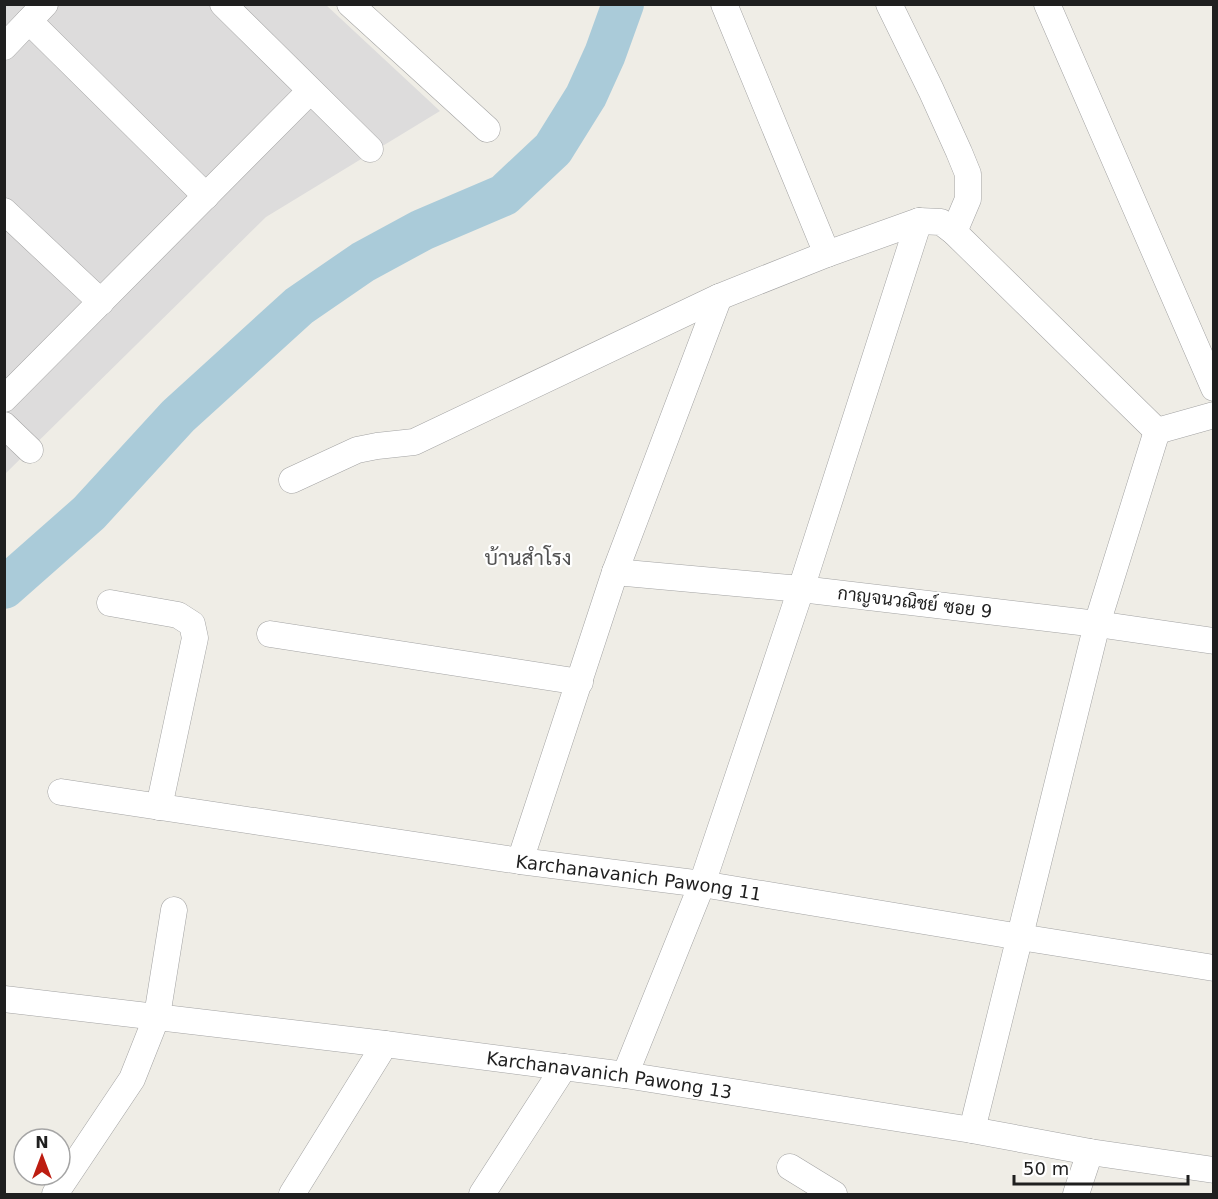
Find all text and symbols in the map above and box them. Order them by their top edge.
district label: บ้านสำโรง [484,545,572,570]
street label: กาญจนวณิชย์ ซอย 9 [836,580,994,623]
street label: Karchanavanich Pawong 11 [515,850,763,904]
street label: Karchanavanich Pawong 13 [485,1047,734,1102]
north arrow [12,1127,72,1187]
text: N [35,1133,49,1152]
scale bar [1014,1148,1188,1186]
text: 50 m [1023,1158,1069,1179]

